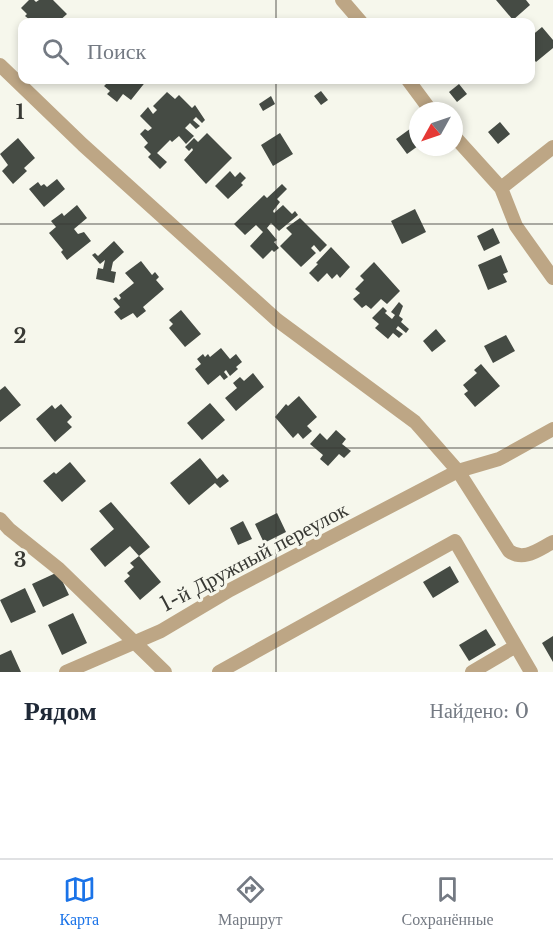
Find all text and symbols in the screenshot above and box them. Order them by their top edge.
search box [18,18,535,84]
icon: search [39,35,72,68]
text: Поиск [87,38,146,65]
text: 1 [16,100,25,124]
north arrow [409,102,463,156]
text: 2 [13,324,27,348]
street label: 1-й Дружный переулок [156,496,353,618]
text: 3 [14,548,26,572]
text: Рядом [24,695,97,727]
text: Найдено: 0 [430,699,529,723]
tab: Карта [59,873,99,929]
tab: Маршрут [218,873,283,929]
tab: Сохранённые [402,873,494,929]

